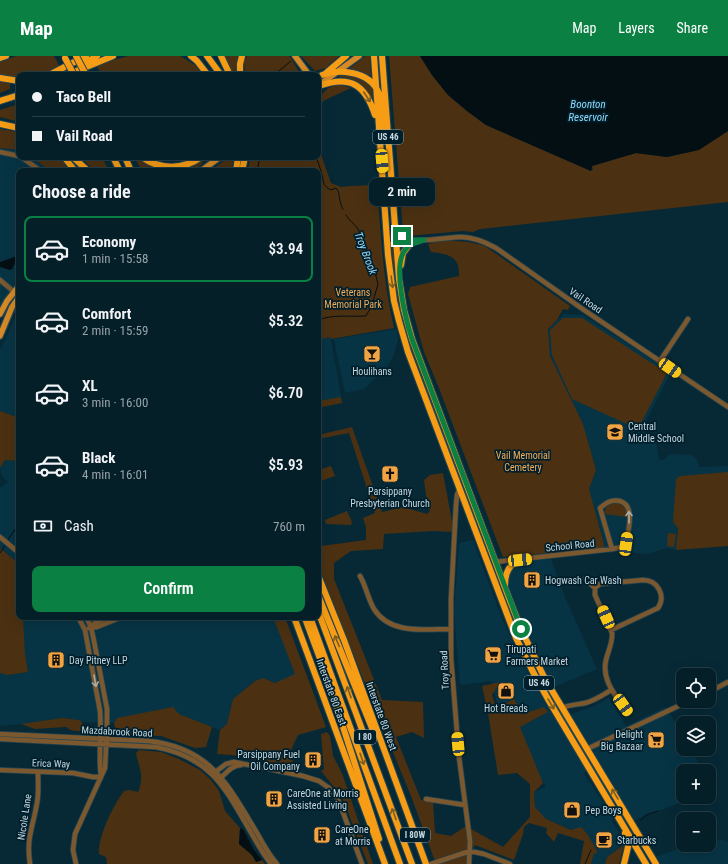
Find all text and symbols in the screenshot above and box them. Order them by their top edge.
text: Map [20,17,53,40]
text: Map [572,20,596,36]
text: Layers [618,20,655,36]
text: Share [677,20,708,36]
text: Taco Bell [56,88,111,106]
one-way arrow [363,91,371,102]
water label: Boonton Reservoir [568,98,608,124]
text: Vail Road [56,127,113,145]
road number: US 46 [373,130,403,144]
car [375,149,389,173]
callout: 2 min [369,178,435,206]
text: Choose a ride [32,181,131,202]
text: 2 min [388,184,416,199]
route end [393,227,411,245]
water label: Troy Brook [351,230,380,277]
icon: car [34,231,70,267]
text: Economy [82,233,136,251]
text: $3.94 [269,240,303,258]
text: 1 min · 15:58 [82,251,148,266]
one-way arrow [388,275,395,288]
street label: Vail Road [567,285,604,315]
park label: Veterans Memorial Park [324,287,382,310]
icon: car [34,303,70,339]
text: Comfort [82,305,131,323]
text: $5.32 [269,312,303,330]
text: 2 min · 15:59 [82,323,148,338]
bar icon: Houlihans [362,344,382,364]
car [657,356,683,380]
place label: Houlihans [352,366,392,377]
icon: car [34,375,70,411]
text: XL [82,377,98,395]
text: $6.70 [269,384,303,402]
text: 3 min · 16:00 [82,395,148,410]
place label: Central Middle School [628,421,684,444]
school or university icon: Central Middle School [605,422,625,442]
icon: car [34,447,70,483]
text: Black [82,449,115,467]
park label: Vail Memorial Cemetery [496,450,550,473]
text: $5.93 [269,456,303,474]
church icon: Parsippany Presbyterian Church [380,464,400,484]
text: 4 min · 16:01 [82,467,148,482]
place label: Parsippany Presbyterian Church [350,486,430,509]
one-way arrow [625,510,633,523]
icon: cash [32,515,54,537]
text: Cash [64,517,94,535]
text: 760 m [273,519,305,534]
car [618,531,634,557]
street label: School Road [545,537,595,554]
car [507,553,533,567]
button: Confirm [32,566,305,612]
building icon: Hogwash Car Wash [522,570,542,590]
place label: Hogwash Car Wash [545,575,622,586]
car [596,604,616,630]
route start [512,620,530,638]
one-way arrow [332,635,340,647]
place label: Tirupati Farmers Market [506,644,568,667]
supermarket icon: Tirupati Farmers Market [483,645,503,665]
building icon: Day Pitney LLP [46,650,66,670]
street label: Troy Road [438,650,451,690]
place label: Day Pitney LLP [69,655,128,666]
street label: Interstate 80 East [314,658,349,727]
map controls [676,668,716,852]
button: locate [676,668,716,708]
one-way arrow [91,674,99,687]
road number: US 46 [524,676,554,690]
street label: Interstate 80 West [364,680,399,752]
shop icon: Hot Breads [496,681,516,701]
one-way arrow [345,686,352,699]
car [611,692,635,718]
one-way arrow [548,698,556,710]
place label: Hot Breads [484,703,528,714]
button: layers [676,716,716,756]
street label: Mazdabrook Road [81,724,153,739]
place label: Delight Big Bazaar [601,729,643,752]
road number: I 80 [354,730,376,744]
supermarket icon: Delight Big Bazaar [646,730,666,750]
car [451,732,465,756]
place label: Parsippany Fuel Oil Company [237,749,300,772]
building icon: Parsippany Fuel Oil Company [303,750,323,770]
one-way arrow [359,752,366,765]
street label: Erica Way [32,757,70,770]
button: + [676,764,716,804]
place label: CareOne at Morris Assisted Living [287,788,359,811]
one-way arrow [610,788,618,800]
building icon: CareOne at Morris Assisted Living [264,789,284,809]
street label: Nicole Lane [15,793,34,841]
shop icon: Pep Boys [562,800,582,820]
place label: Pep Boys [585,805,622,816]
one-way arrow [389,809,397,821]
button: − [676,812,716,852]
place label: CareOne at Morris [335,824,371,847]
building icon: CareOne at Morris [312,825,332,845]
road number: I 80W [400,828,430,842]
cafe icon: Starbucks [594,830,614,850]
place label: Starbucks [617,835,657,846]

